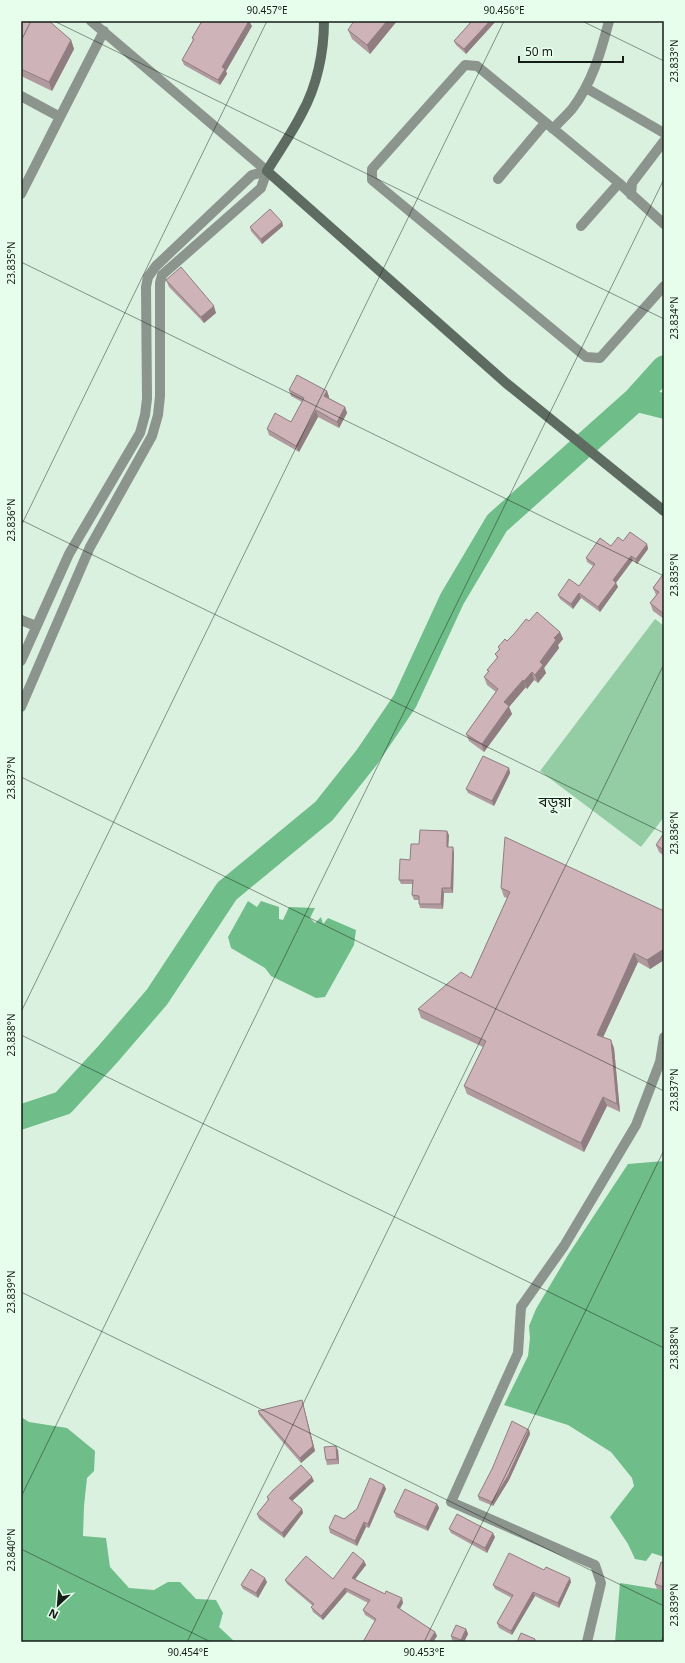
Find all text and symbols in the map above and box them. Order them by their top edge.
text: 90.457°E [246,5,288,18]
text: 90.456°E [483,5,525,18]
scale bar [519,38,623,64]
text: 23.833°N [669,39,682,83]
text: 50 m [525,45,553,61]
text: 23.835°N [6,241,19,285]
text: 23.834°N [669,296,682,340]
text: 23.836°N [6,498,19,542]
text: 23.835°N [669,553,682,597]
text: 23.837°N [6,756,19,800]
district label: বড়ুয়া [537,793,573,814]
text: 23.836°N [669,811,682,855]
text: 23.838°N [6,1013,19,1057]
text: 23.837°N [669,1068,682,1112]
text: 23.839°N [6,1270,19,1314]
text: 23.838°N [669,1326,682,1370]
text: 23.840°N [6,1528,19,1572]
text: 23.839°N [669,1583,682,1627]
north arrow [38,1585,78,1625]
text: N [47,1605,61,1621]
text: 90.454°E [167,1647,209,1660]
text: 90.453°E [403,1647,445,1660]

